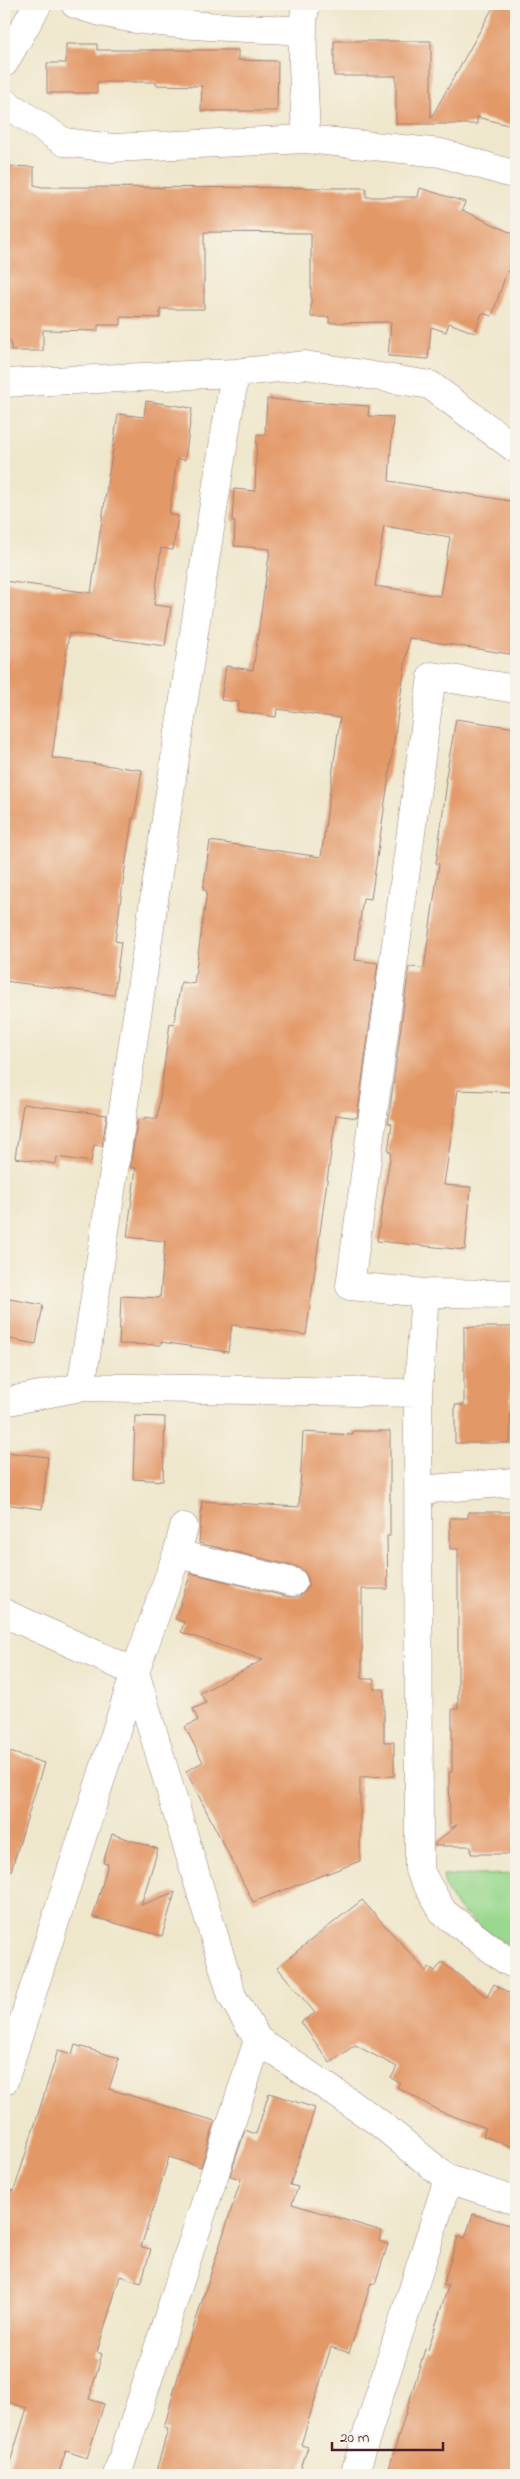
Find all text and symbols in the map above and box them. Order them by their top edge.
scale bar [332,2419,444,2451]
text: 20 m [340,2427,370,2449]

